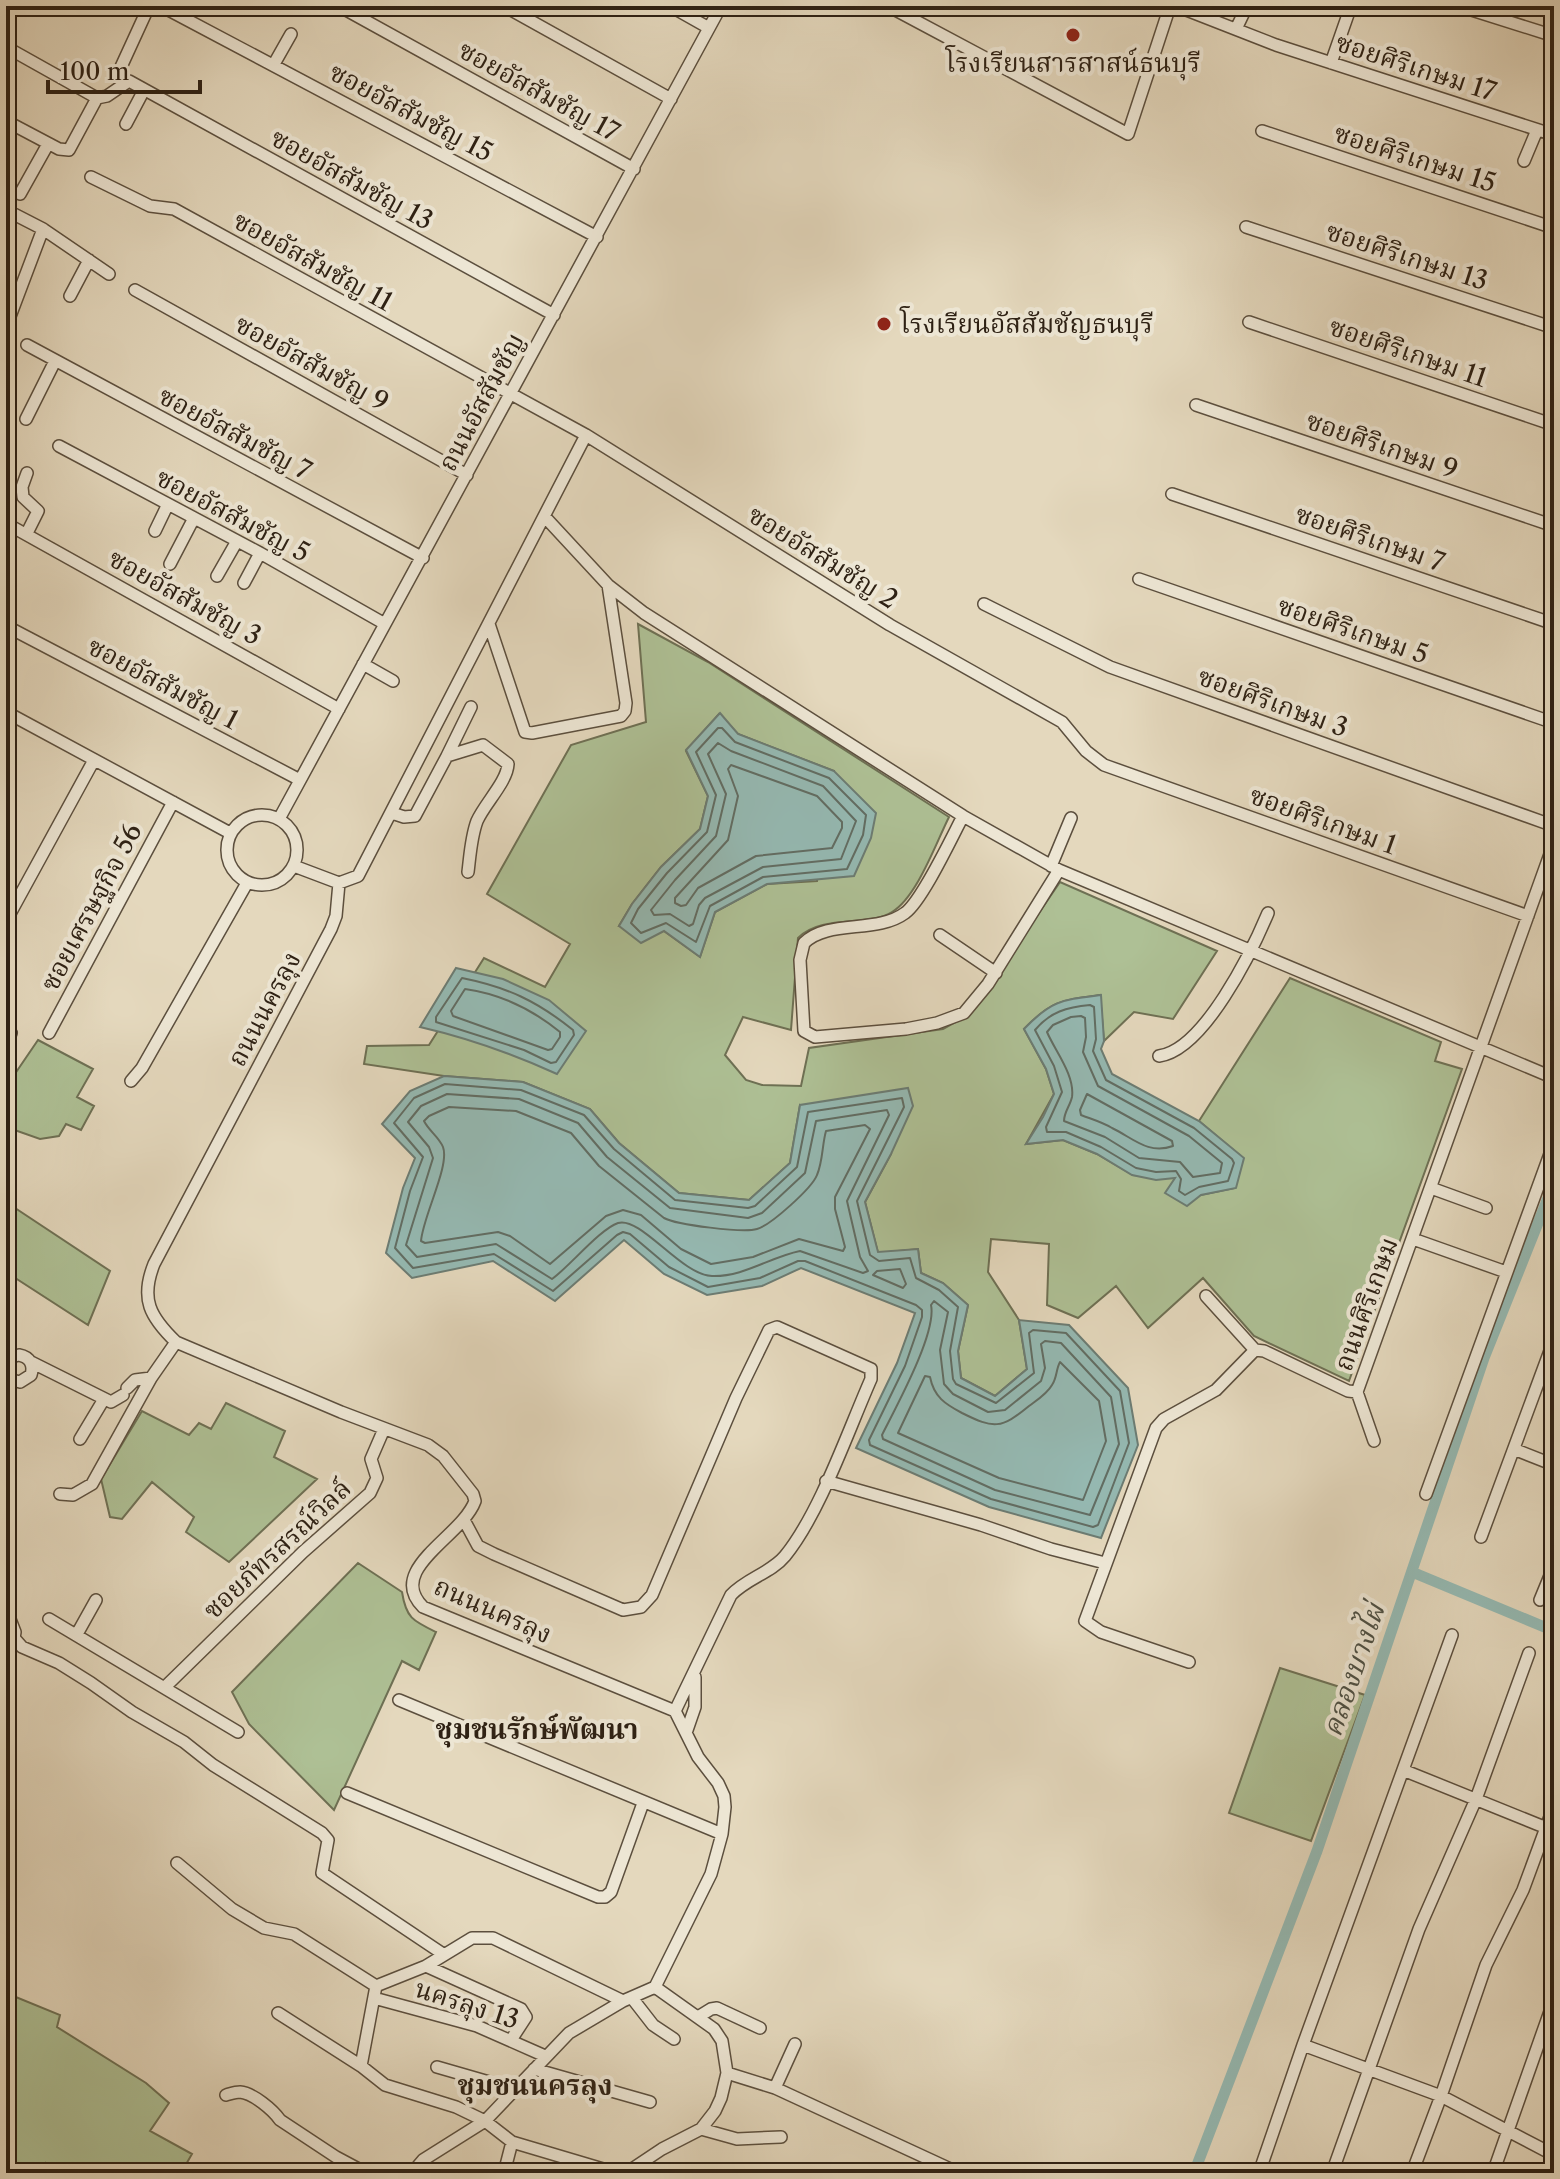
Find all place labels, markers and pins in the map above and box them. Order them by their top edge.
marker: โรงเรียนสารสาสน์ธนบุรี [1064,26,1082,44]
place label: โรงเรียนสารสาสน์ธนบุรี [945,45,1200,81]
place label: โรงเรียนอัสสัมชัญธนบุรี [899,306,1153,342]
marker: โรงเรียนอัสสัมชัญธนบุรี [875,315,893,333]

